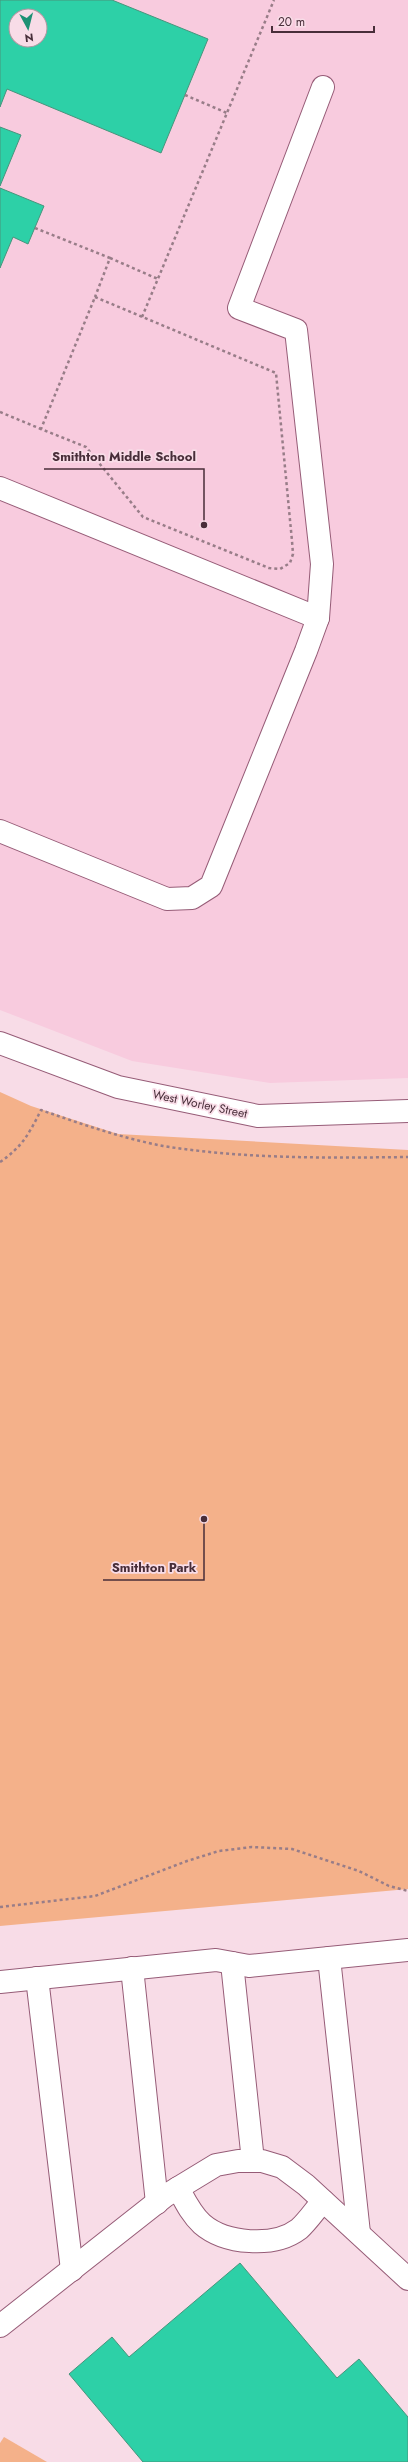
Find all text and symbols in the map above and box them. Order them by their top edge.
north arrow [8,8,48,48]
scale bar [272,8,374,34]
text: 20 m [278,13,305,31]
text: N [24,29,35,46]
callout: Smithton Middle School [44,444,204,469]
text: Smithton Middle School [52,447,196,466]
street label: West Worley Street [151,1085,249,1123]
callout: Smithton Park [103,1555,204,1580]
text: Smithton Park [112,1558,197,1577]

